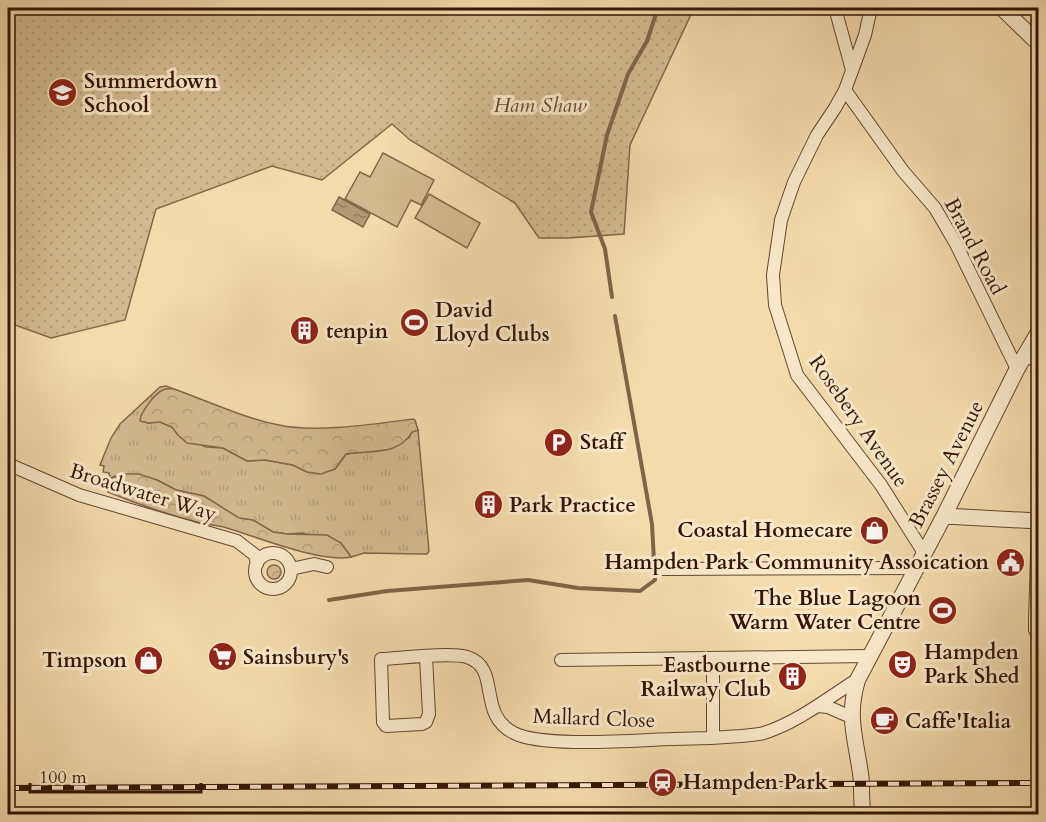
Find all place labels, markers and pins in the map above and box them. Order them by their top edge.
place label: Summerdown School [84,67,218,120]
school or university icon: Summerdown School [47,77,79,109]
place label: David Lloyd Clubs [435,296,550,349]
sports icon: David Lloyd Clubs [398,306,430,338]
building icon: tenpin [289,315,321,347]
place label: tenpin [326,317,389,346]
parking icon: Staff [543,426,575,458]
place label: Staff [580,428,627,457]
building icon: Park Practice [472,489,504,521]
place label: Park Practice [509,491,636,520]
shop icon: Coastal Homecare [858,514,890,546]
place label: Coastal Homecare [677,516,853,545]
public building icon: Hampden Park Community Assoication [994,546,1026,578]
place label: Hampden Park Community Assoication [604,548,990,577]
place label: The Blue Lagoon Warm Water Centre [728,584,921,637]
sports icon: The Blue Lagoon Warm Water Centre [926,594,958,626]
place label: Hampden Park Shed [924,638,1020,691]
supermarket icon: Sainsbury's [206,641,238,673]
place label: Sainsbury's [243,643,349,672]
shop icon: Timpson [132,644,164,676]
place label: Timpson [42,646,127,675]
theatre icon: Hampden Park Shed [887,648,919,680]
place label: Eastbourne Railway Club [641,651,771,704]
building icon: Eastbourne Railway Club [776,661,808,693]
cafe icon: Caffe'Italia [868,705,900,737]
place label: Caffe'Italia [905,707,1012,736]
station icon: Hampden Park [646,766,678,798]
place label: Hampden Park [683,768,828,797]

